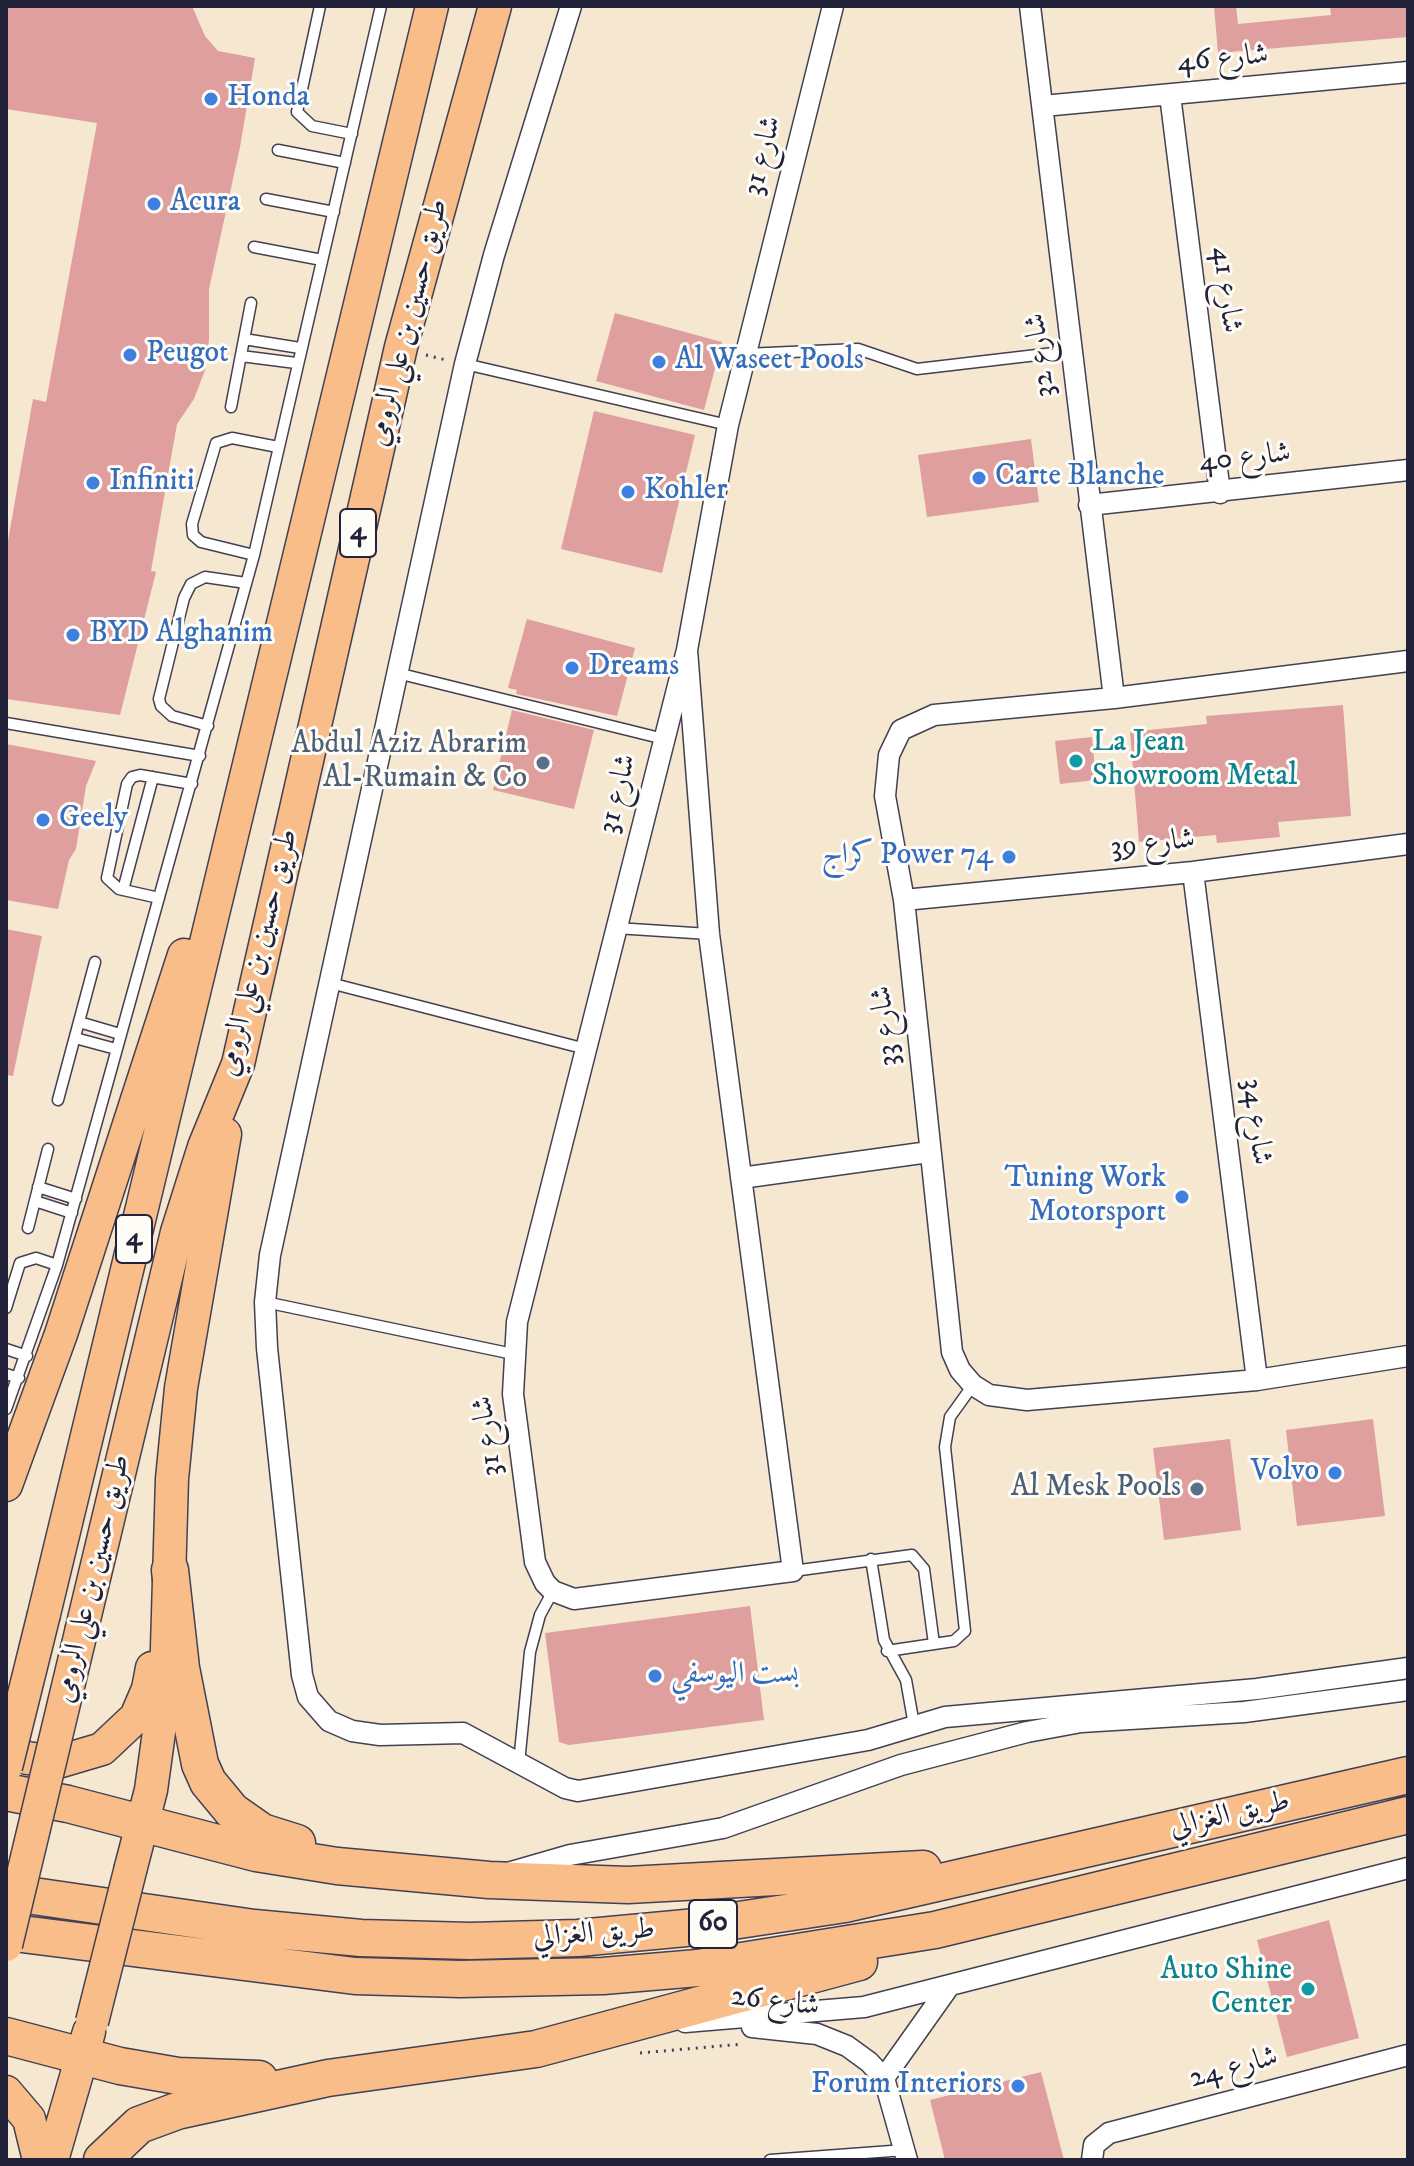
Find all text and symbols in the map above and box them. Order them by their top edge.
street label: شارع 46 [1176,38,1270,82]
place label: Honda [227,81,310,117]
marker: Honda [202,90,220,108]
street label: شارع 31 [737,112,791,200]
place label: Acura [170,186,240,222]
marker: Acura [145,195,163,213]
street label: طريق حسين بن علي الرومي [362,196,458,450]
street label: شارع 41 [1202,245,1248,335]
street label: 32 شارع [1019,311,1065,399]
place label: Peugot [146,337,229,373]
place label: Al Waseet Pools [675,344,864,380]
marker: Peugot [121,346,139,364]
marker: Al Waseet Pools [650,353,668,371]
street label: شارع 40 [1197,436,1293,482]
place label: Carte Blanche [995,460,1164,496]
place label: Infiniti [109,465,195,501]
marker: Carte Blanche [970,469,988,487]
marker: Infiniti [84,474,102,492]
place label: Kohler [644,474,727,510]
marker: Kohler [619,483,637,501]
road number: 4 [340,509,376,557]
place label: BYD Alghanim [89,617,273,653]
marker: BYD Alghanim [64,626,82,644]
place label: Dreams [588,650,679,686]
marker: Dreams [563,659,581,677]
place label: La Jean Showroom Metal [1092,726,1297,796]
place label: Abdul Aziz Abrarim Al-Rumain & Co [291,728,527,798]
street label: شارع 31 [592,750,646,838]
marker: La Jean Showroom Metal [1067,752,1085,770]
marker: Abdul Aziz Abrarim Al-Rumain & Co [534,754,552,772]
place label: Geely [59,802,128,838]
marker: Geely [34,811,52,829]
street label: شارع 39 [1109,823,1197,867]
street label: طريق حسين بن علي الرومي [212,826,308,1080]
place label: كراج Power 74 [822,839,993,875]
marker: كراج Power 74 [1000,848,1018,866]
street label: شارع 33 [865,984,909,1068]
street label: شارع 34 [1232,1077,1278,1167]
place label: Tuning Work Motorsport [1005,1162,1166,1232]
marker: Tuning Work Motorsport [1173,1188,1191,1206]
road number: 4 [116,1215,152,1263]
street label: شارع 31 [466,1394,512,1478]
street label: طريق حسين بن علي الرومي [48,1451,140,1707]
place label: Volvo [1251,1455,1319,1491]
marker: Volvo [1326,1464,1344,1482]
place label: Al Mesk Pools [1011,1471,1181,1507]
marker: Al Mesk Pools [1188,1480,1206,1498]
place label: بست اليوسفي [671,1658,799,1694]
marker: بست اليوسفي [646,1667,664,1685]
street label: طريق الغزالي [1166,1785,1294,1847]
road number: 60 [689,1900,737,1948]
street label: طريق الغزالي [532,1913,656,1957]
place label: Auto Shine Center [1161,1954,1292,2024]
street label: شارع 26 [729,1980,821,2026]
marker: Auto Shine Center [1299,1980,1317,1998]
street label: شارع 24 [1186,2040,1282,2098]
place label: Forum Interiors [811,2068,1002,2104]
marker: Forum Interiors [1009,2077,1027,2095]

